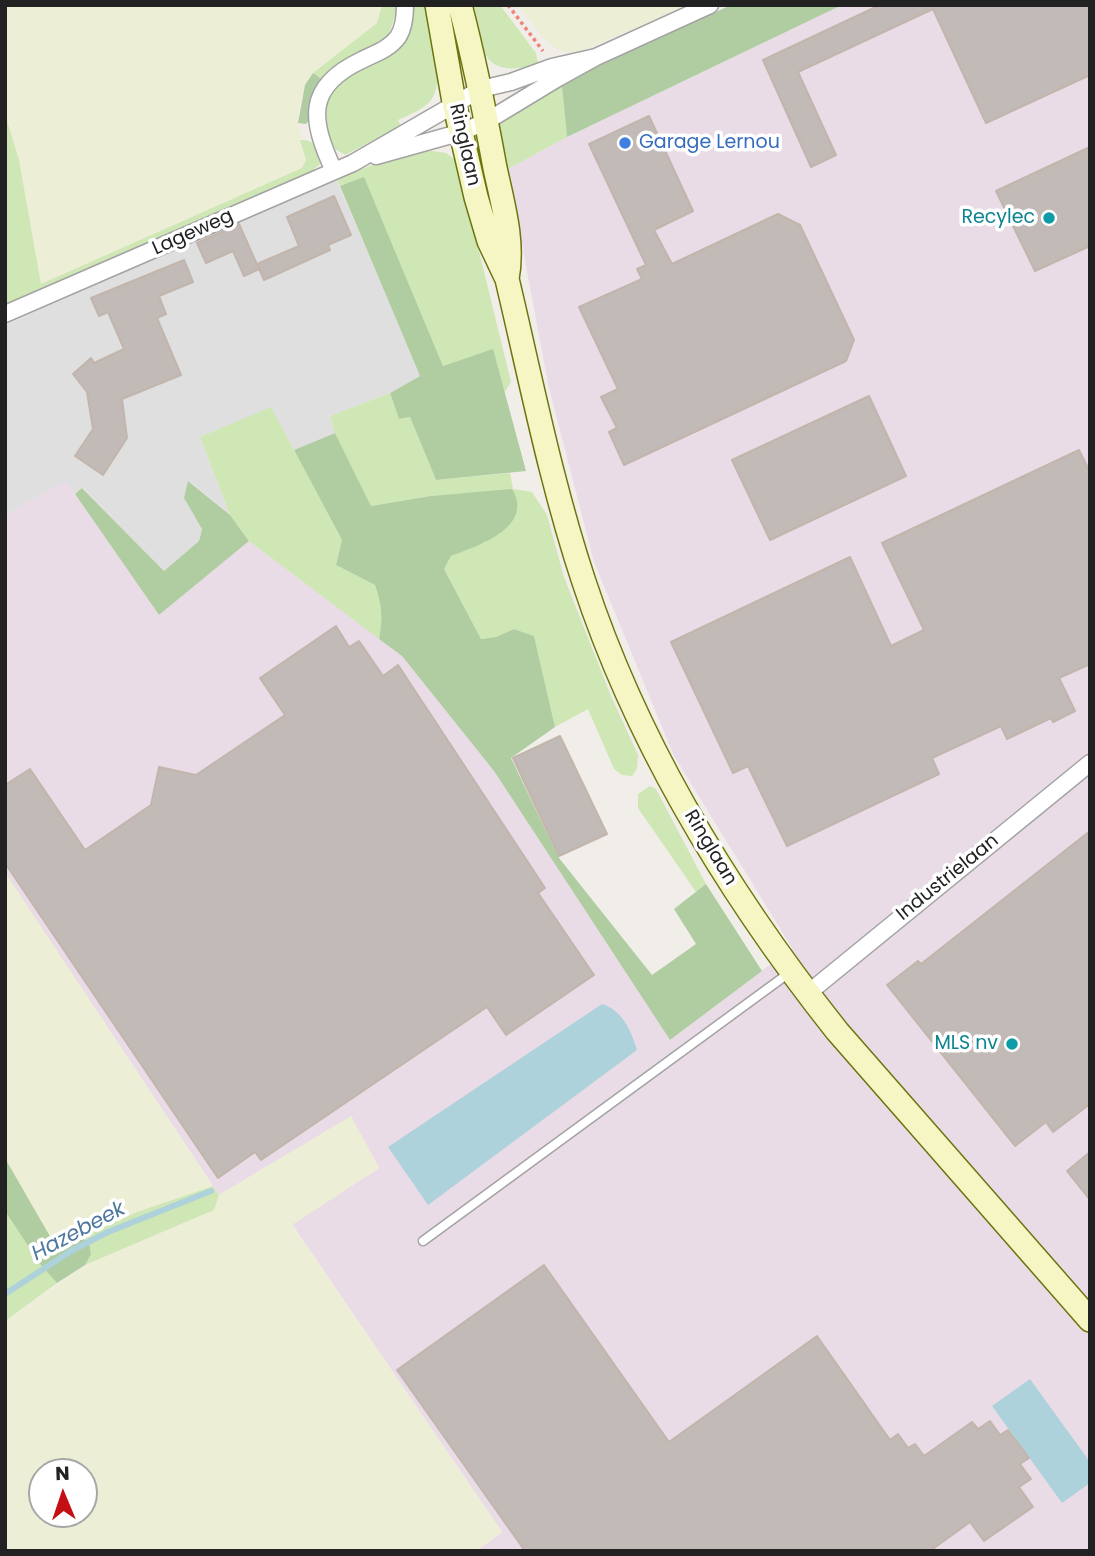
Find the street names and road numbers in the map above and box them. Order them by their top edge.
street label: Ringlaan [443,102,485,188]
street label: Lageweg [149,205,237,261]
street label: Ringlaan [679,806,741,890]
street label: Industrielaan [892,830,1004,926]

